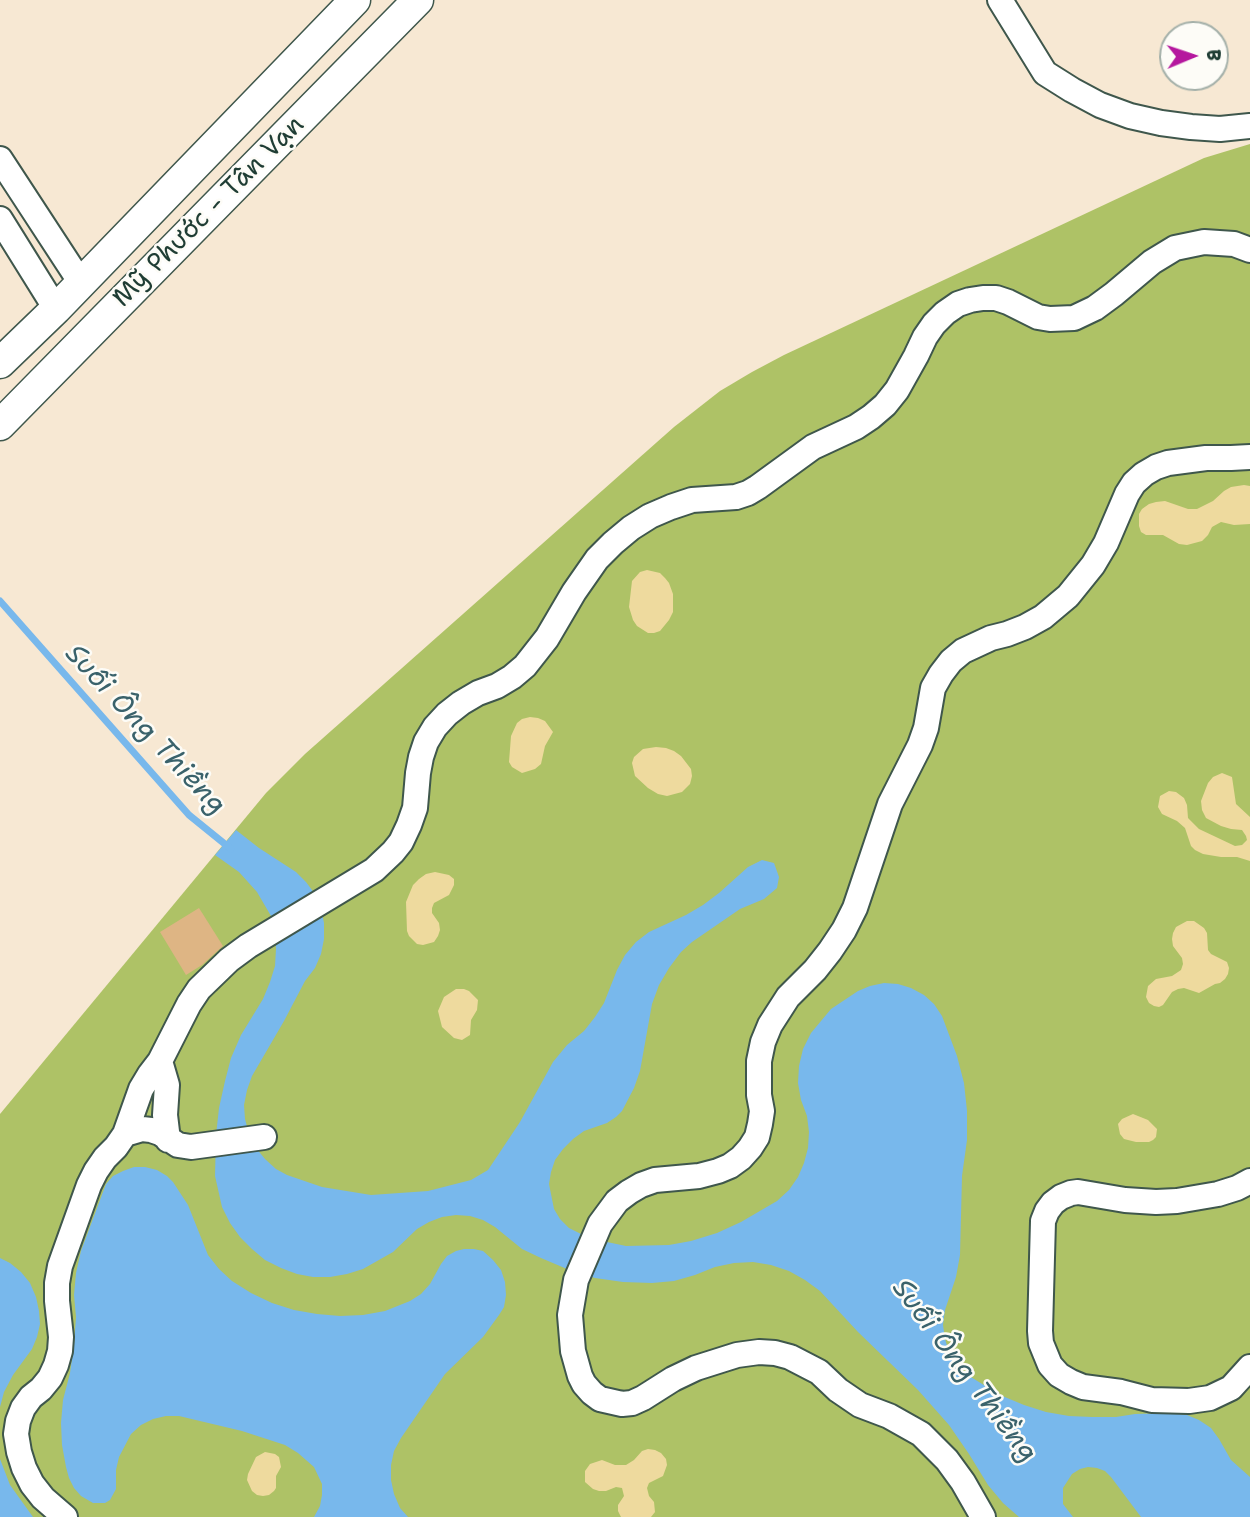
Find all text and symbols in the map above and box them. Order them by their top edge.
north arrow [1159,21,1229,91]
text: B [1201,49,1226,62]
street label: Mỹ Phước - Tân Vạn [107,110,311,314]
water label: Suối Ông Thiềng [57,638,233,822]
water label: Suối Ông Thiềng [884,1273,1044,1469]

